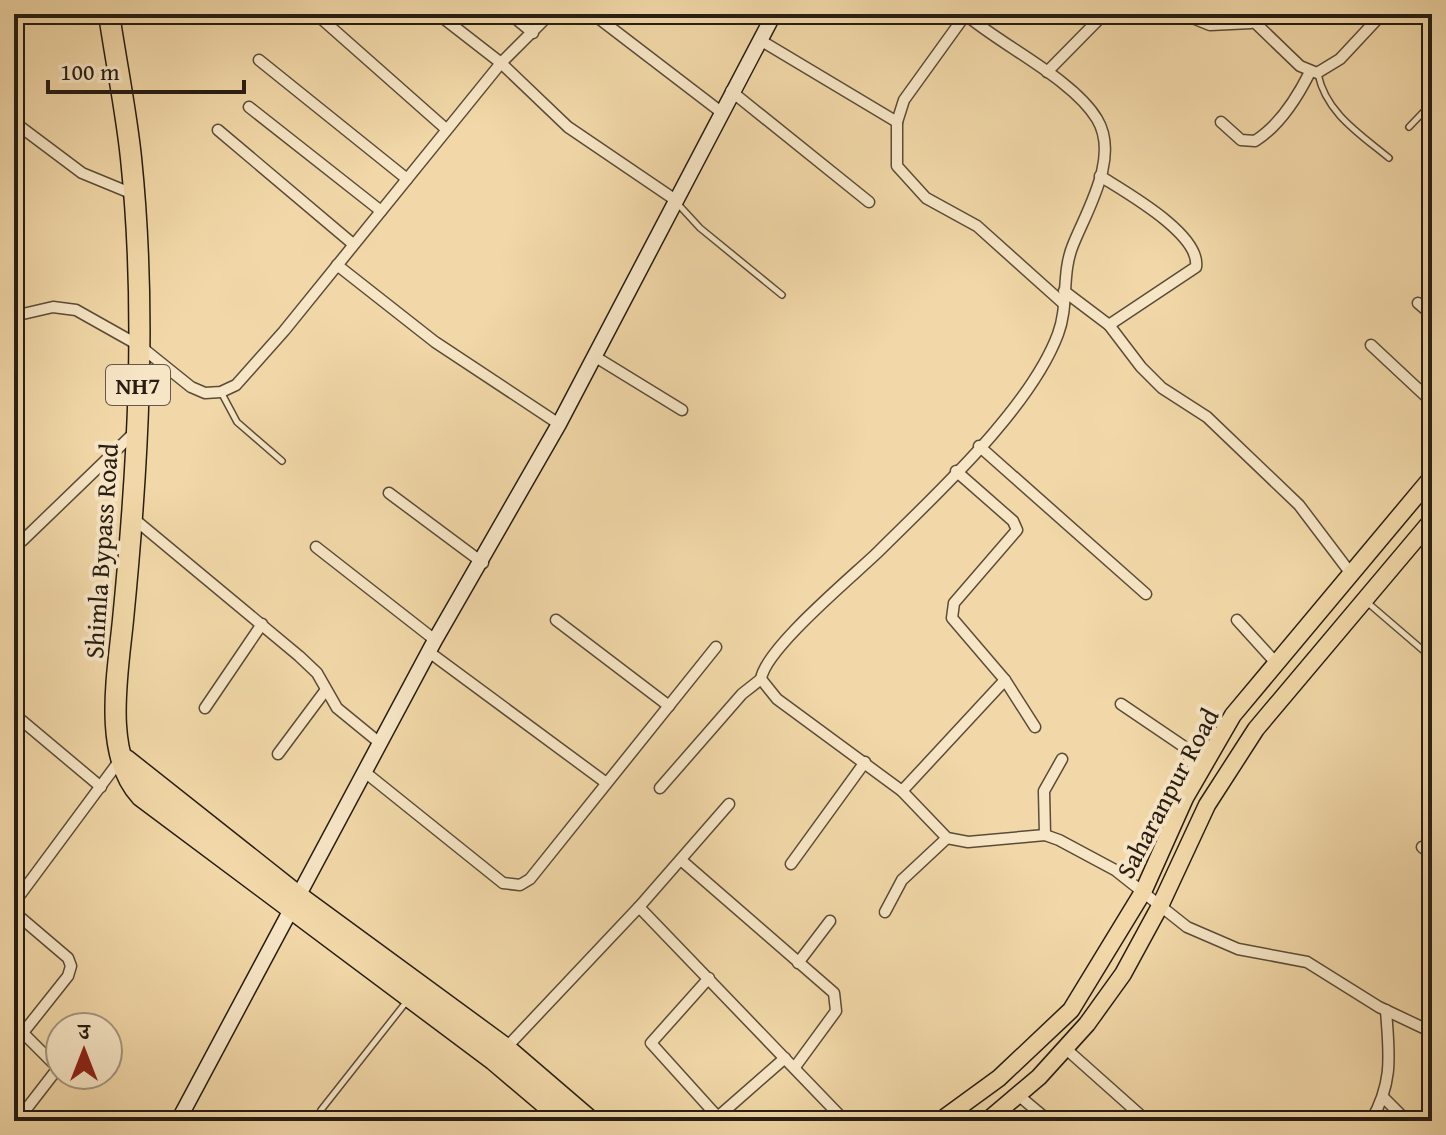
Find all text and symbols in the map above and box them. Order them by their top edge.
scale bar [48,44,244,94]
text: 100 m [60,54,120,89]
road number: NH7 [106,365,170,405]
street label: Shimla Bypass Road [74,442,128,660]
street label: Saharanpur Road [1106,701,1228,885]
north arrow [44,1011,124,1091]
text: उ [76,1015,91,1047]

